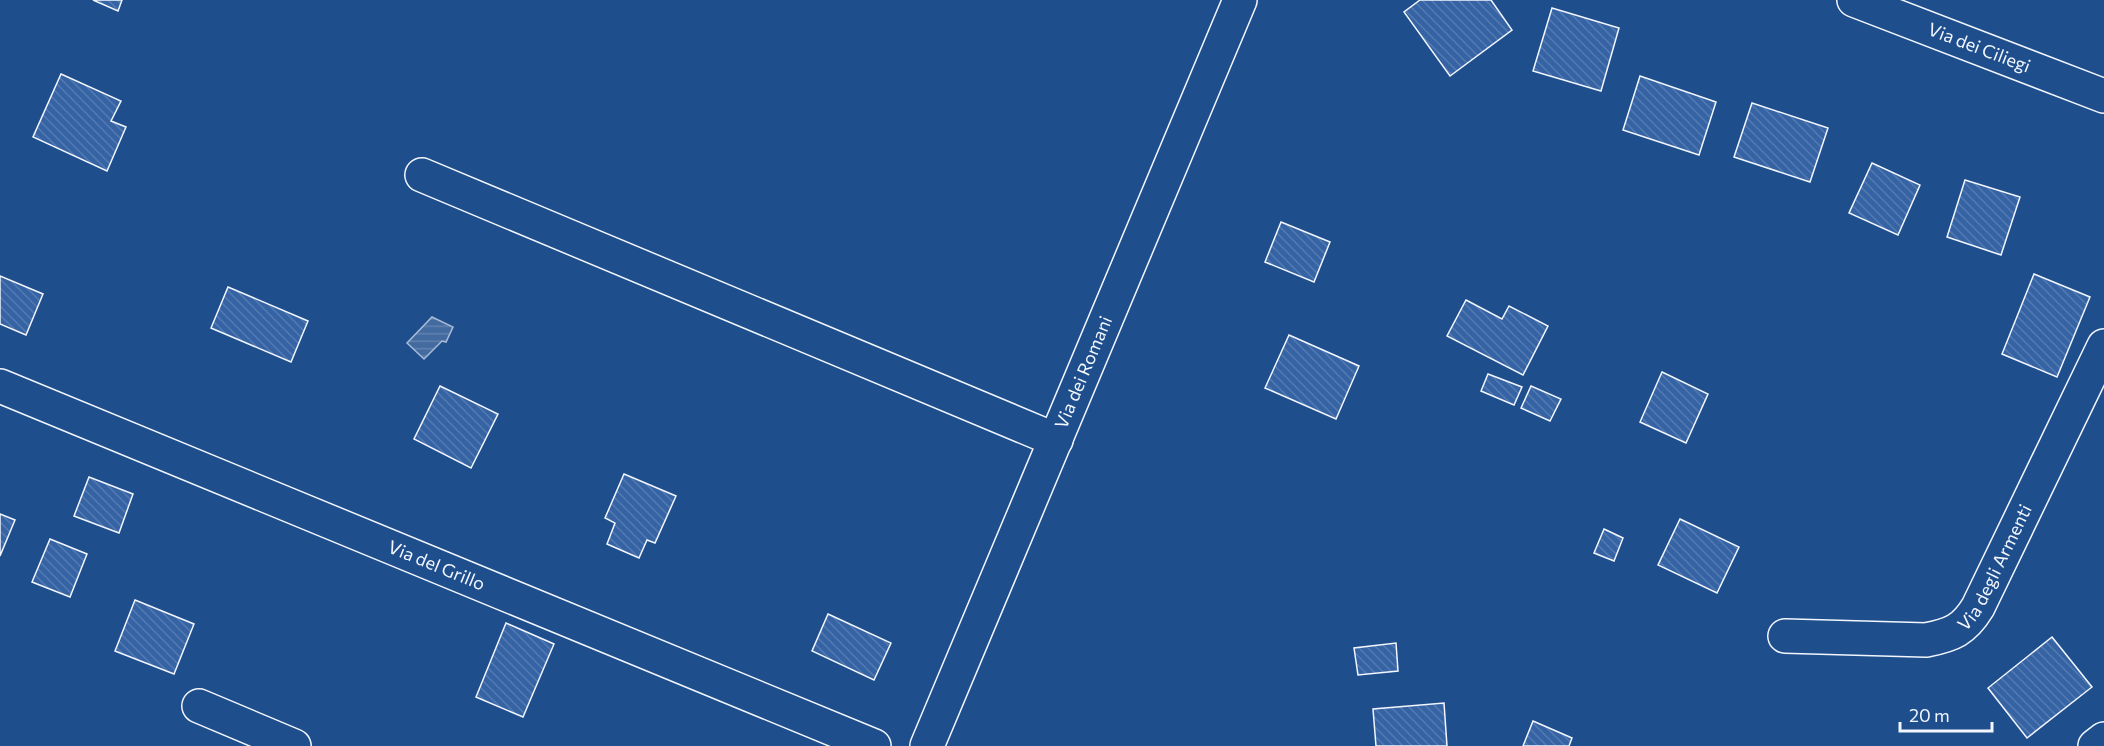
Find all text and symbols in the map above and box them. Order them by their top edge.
street label: Via dei Ciliegi [1925,17,2034,77]
street label: Via dei Romani [1049,312,1116,432]
street label: Via degli Armenti [1953,500,2036,635]
street label: Via del Grillo [385,535,489,595]
scale bar [1900,695,1992,733]
text: 20 m [1909,704,1950,726]

